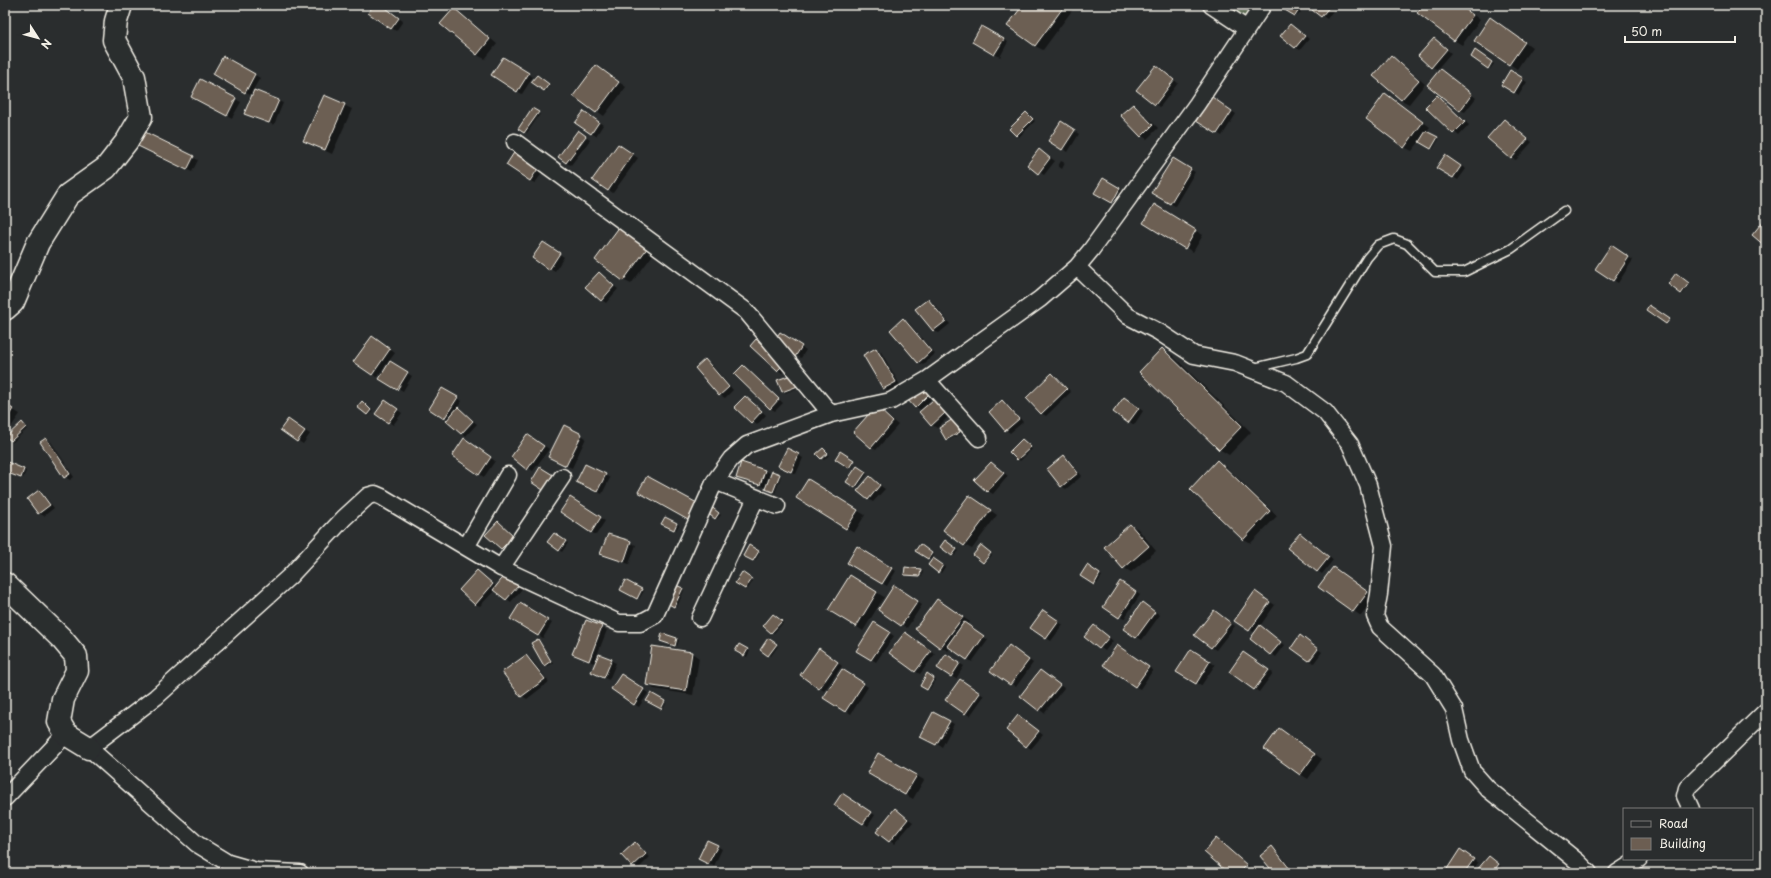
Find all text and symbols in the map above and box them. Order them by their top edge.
north arrow [18,18,58,58]
scale bar [1625,18,1735,44]
text: 50 m [1631,22,1662,40]
text: N [37,36,56,53]
legend [1623,808,1753,860]
text: Road [1659,814,1688,832]
text: Building [1659,834,1706,852]

